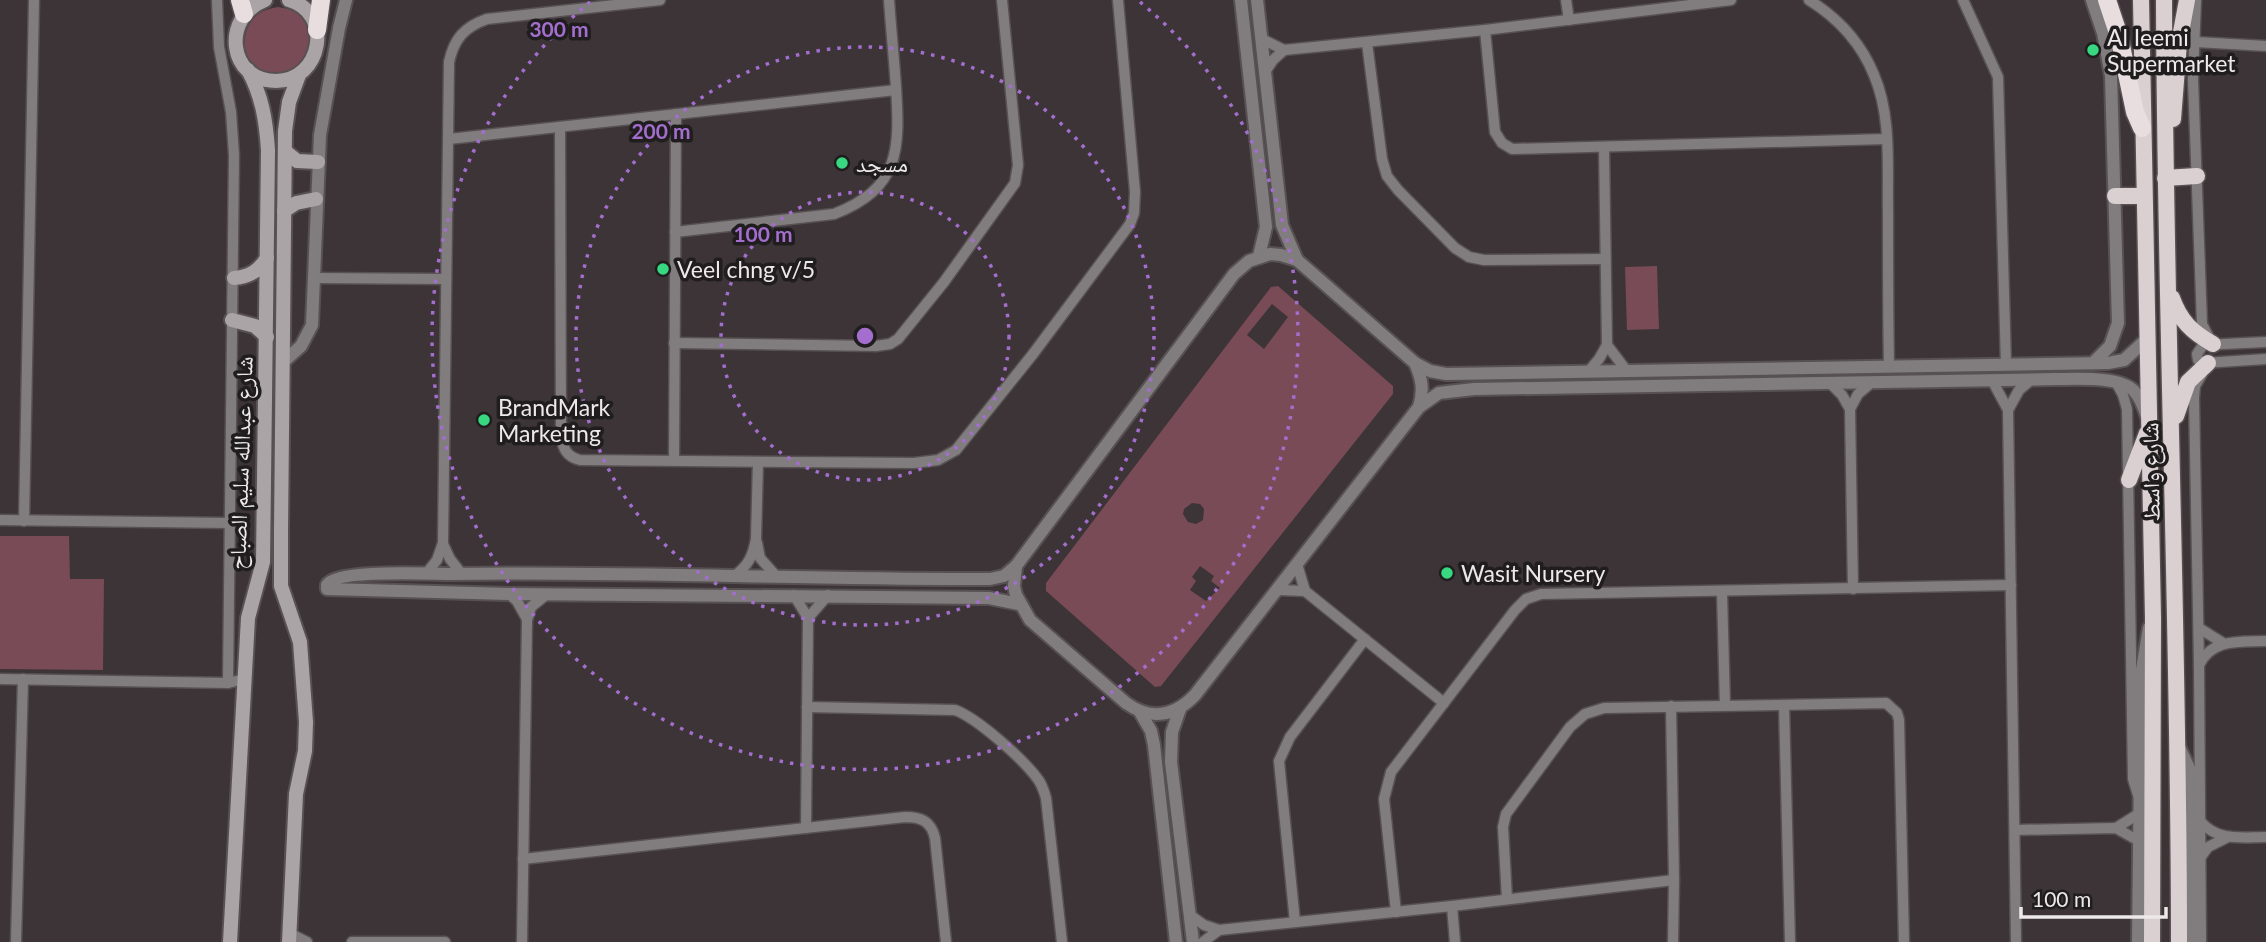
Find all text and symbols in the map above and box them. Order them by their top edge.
text: 300 m [529,16,589,41]
place label: Al Ieemi Supermarket [2107,23,2236,77]
marker: Al Ieemi Supermarket [2085,42,2101,58]
text: 200 m [631,118,691,143]
place label: مسجد [856,149,908,177]
marker: مسجد [834,155,850,171]
text: 100 m [733,221,793,246]
place label: Veel chng v/5 [677,255,815,283]
marker: Veel chng v/5 [655,261,671,277]
centre of rings [853,324,877,348]
street label: شارع عبدالله سليم الصباح [222,356,261,570]
place label: BrandMark Marketing [498,393,611,447]
marker: BrandMark Marketing [476,412,492,428]
street label: شارع واسط [2135,422,2167,522]
place label: Wasit Nursery [1461,559,1606,587]
marker: Wasit Nursery [1439,565,1455,581]
scale bar [2021,876,2166,920]
text: 100 m [2032,886,2091,911]

